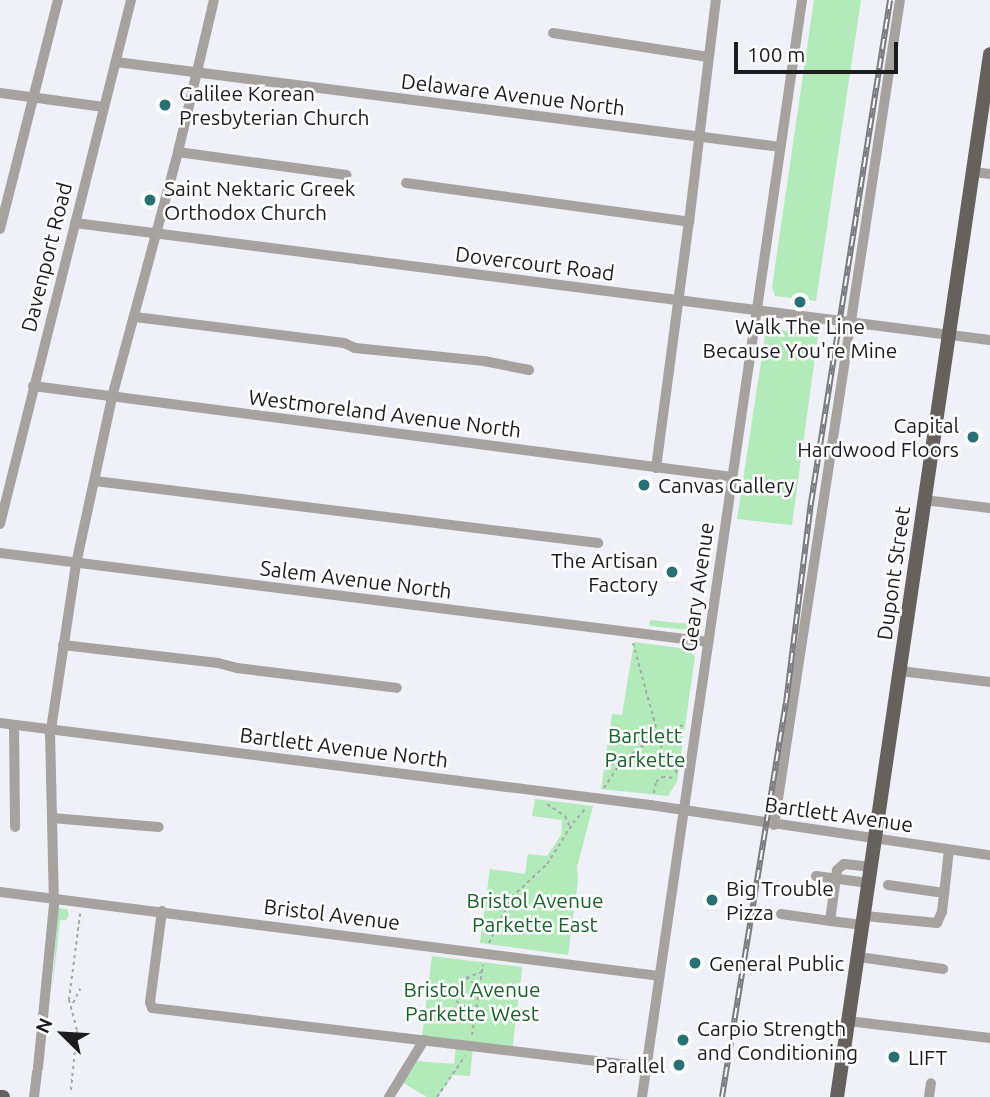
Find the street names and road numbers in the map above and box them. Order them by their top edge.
street label: Delaware Avenue North [400,68,626,120]
street label: Davenport Road [15,180,77,334]
street label: Dovercourt Road [454,241,616,285]
street label: Westmoreland Avenue North [247,384,523,442]
street label: Dupont Street [871,504,915,642]
street label: Geary Avenue [675,521,719,653]
street label: Salem Avenue North [259,555,453,603]
street label: Bartlett Avenue North [238,722,450,772]
street label: Bartlett Avenue [763,791,915,837]
street label: Bristol Avenue [262,893,402,935]

